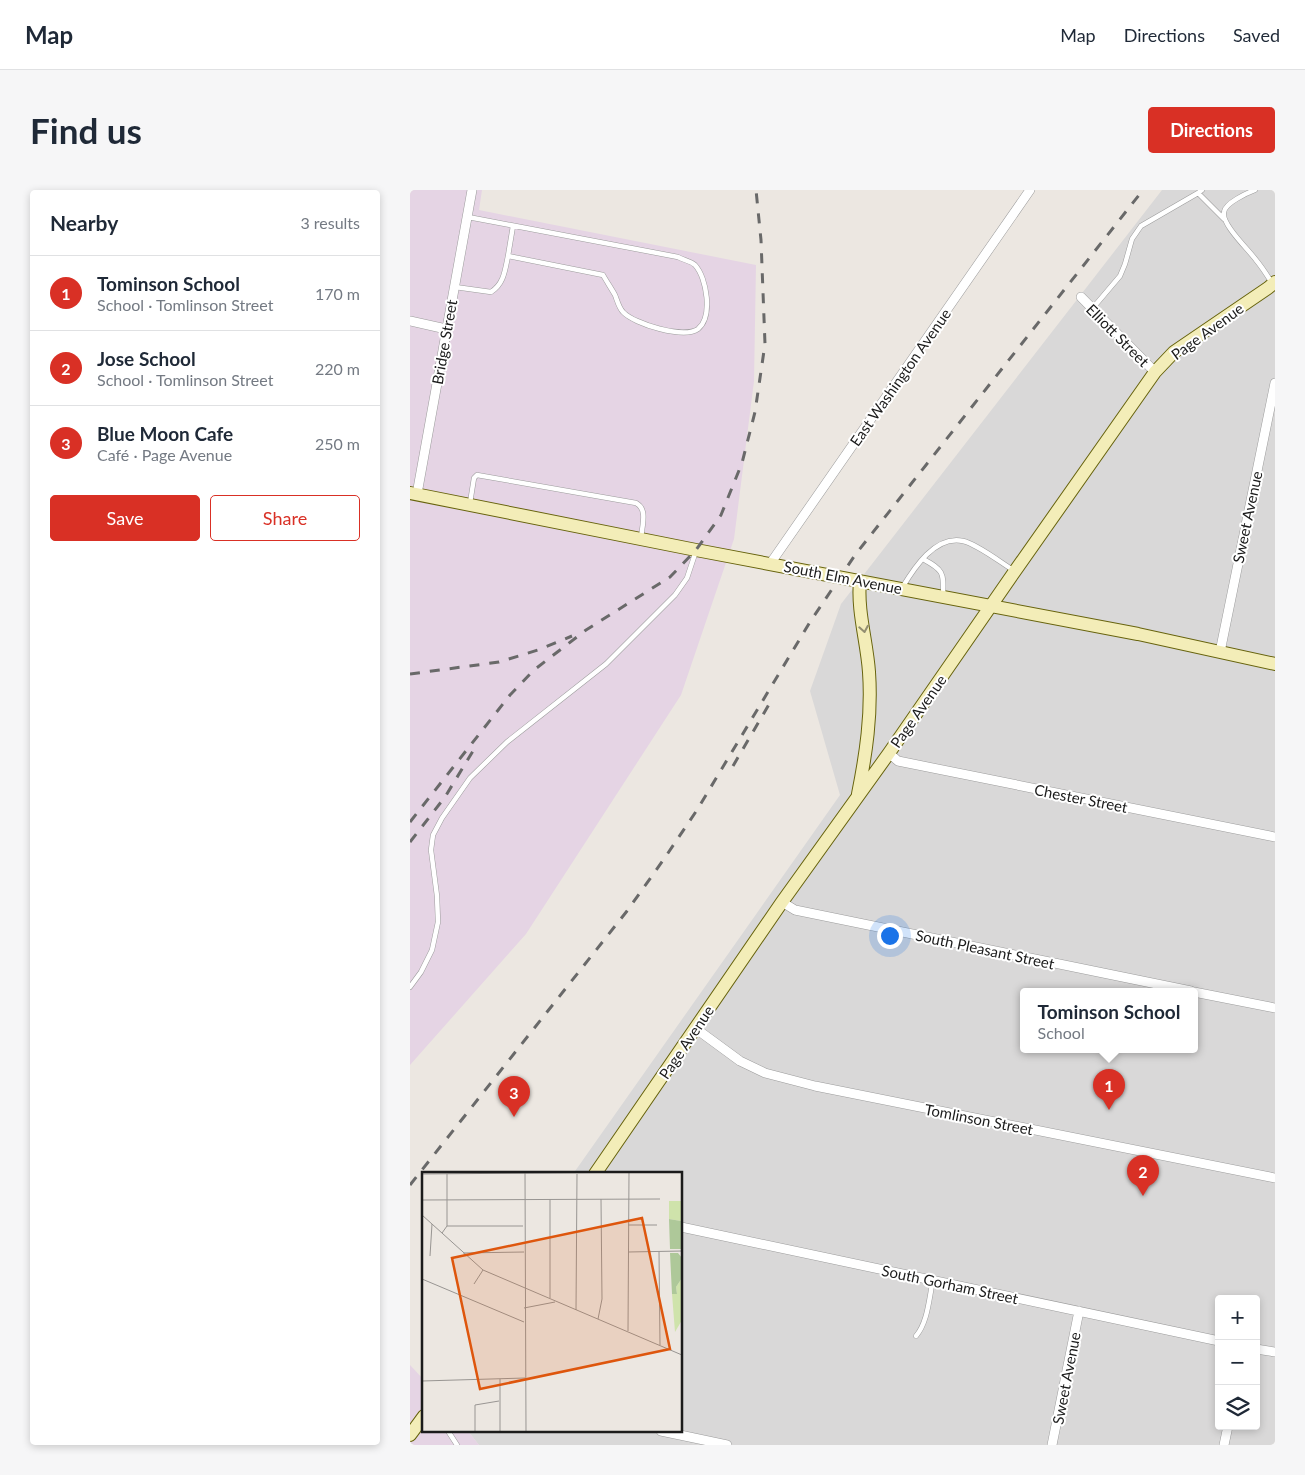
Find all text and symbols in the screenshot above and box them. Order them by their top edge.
text: Map [25,20,73,49]
text: Map [1060,24,1096,46]
text: Directions [1124,24,1205,46]
text: Saved [1233,24,1280,46]
button: Directions [1148,107,1275,153]
text: Find us [30,109,142,151]
text: Nearby [50,210,118,235]
text: 3 results [300,213,360,232]
text: Tominson School [97,272,240,295]
text: 1 [61,284,71,303]
text: 170 m [315,284,360,303]
text: School · Tomlinson Street [97,295,273,314]
street label: Bridge Street [428,298,460,386]
street label: Page Avenue [1167,299,1247,363]
street label: Elliott Street [1083,300,1154,371]
street label: East Washington Avenue [846,305,954,449]
text: Jose School [97,347,196,370]
text: 2 [61,359,71,378]
text: 220 m [315,359,360,378]
text: School · Tomlinson Street [97,370,273,389]
text: Blue Moon Cafe [97,422,233,445]
text: 3 [61,434,71,453]
text: 250 m [315,434,360,453]
text: Café · Page Avenue [97,445,232,464]
street label: Sweet Avenue [1228,469,1266,565]
button: Save [50,495,200,541]
button: Share [210,495,360,541]
street label: South Elm Avenue [782,557,904,597]
one-way arrow [859,625,869,633]
street label: Page Avenue [886,671,950,751]
street label: Chester Street [1033,780,1130,816]
your location [877,923,903,949]
street label: South Pleasant Street [914,926,1057,973]
popup [1020,988,1198,1053]
text: Tominson School [1038,1000,1180,1023]
street label: Page Avenue [655,1002,717,1082]
text: School [1038,1023,1085,1042]
pin: 1 [1093,1069,1125,1110]
pin: 3 [498,1076,530,1117]
street label: Tomlinson Street [923,1100,1035,1138]
pin: 2 [1127,1155,1159,1196]
inset map [422,1172,682,1432]
street label: South Gorham Street [880,1261,1020,1307]
map controls [1215,1295,1260,1430]
button: + [1215,1295,1260,1340]
street label: Sweet Avenue [1048,1330,1084,1426]
button: − [1215,1340,1260,1385]
button: layers [1215,1385,1260,1430]

